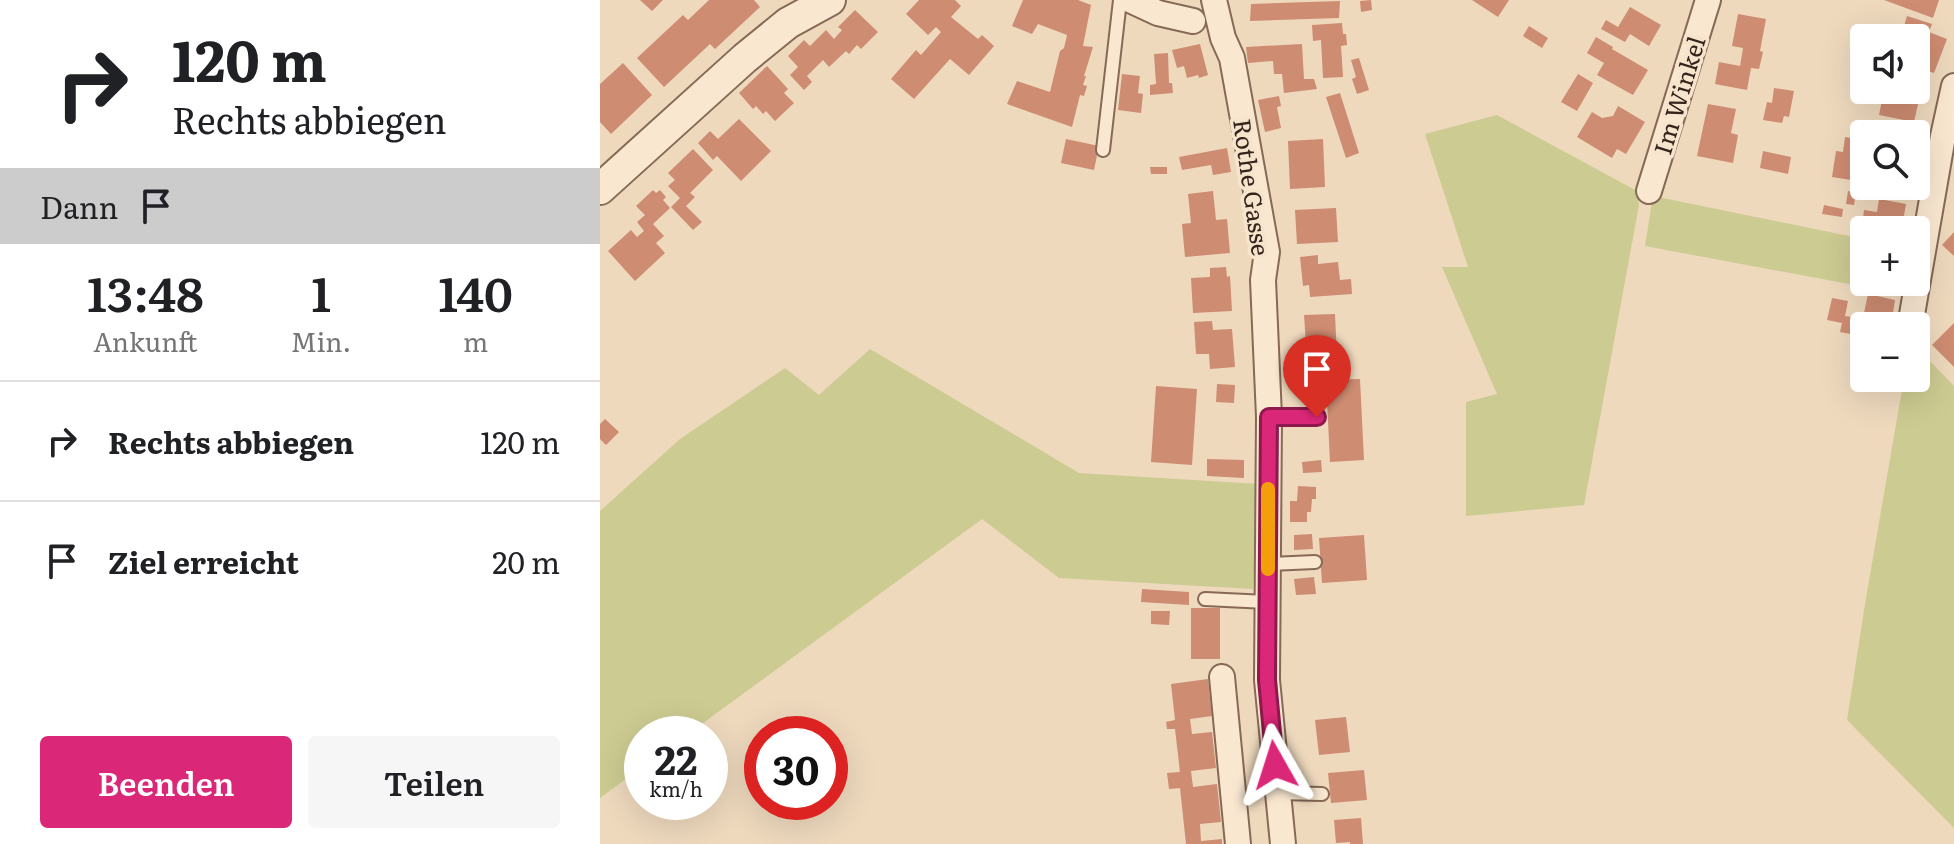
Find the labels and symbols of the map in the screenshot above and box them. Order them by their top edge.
street label: Im Winkel [1643,32,1713,158]
street label: Rothe Gasse [1226,116,1280,258]
pin [1283,335,1351,417]
speed limit sign: 30 [744,716,848,820]
position arrow [1233,723,1317,807]

